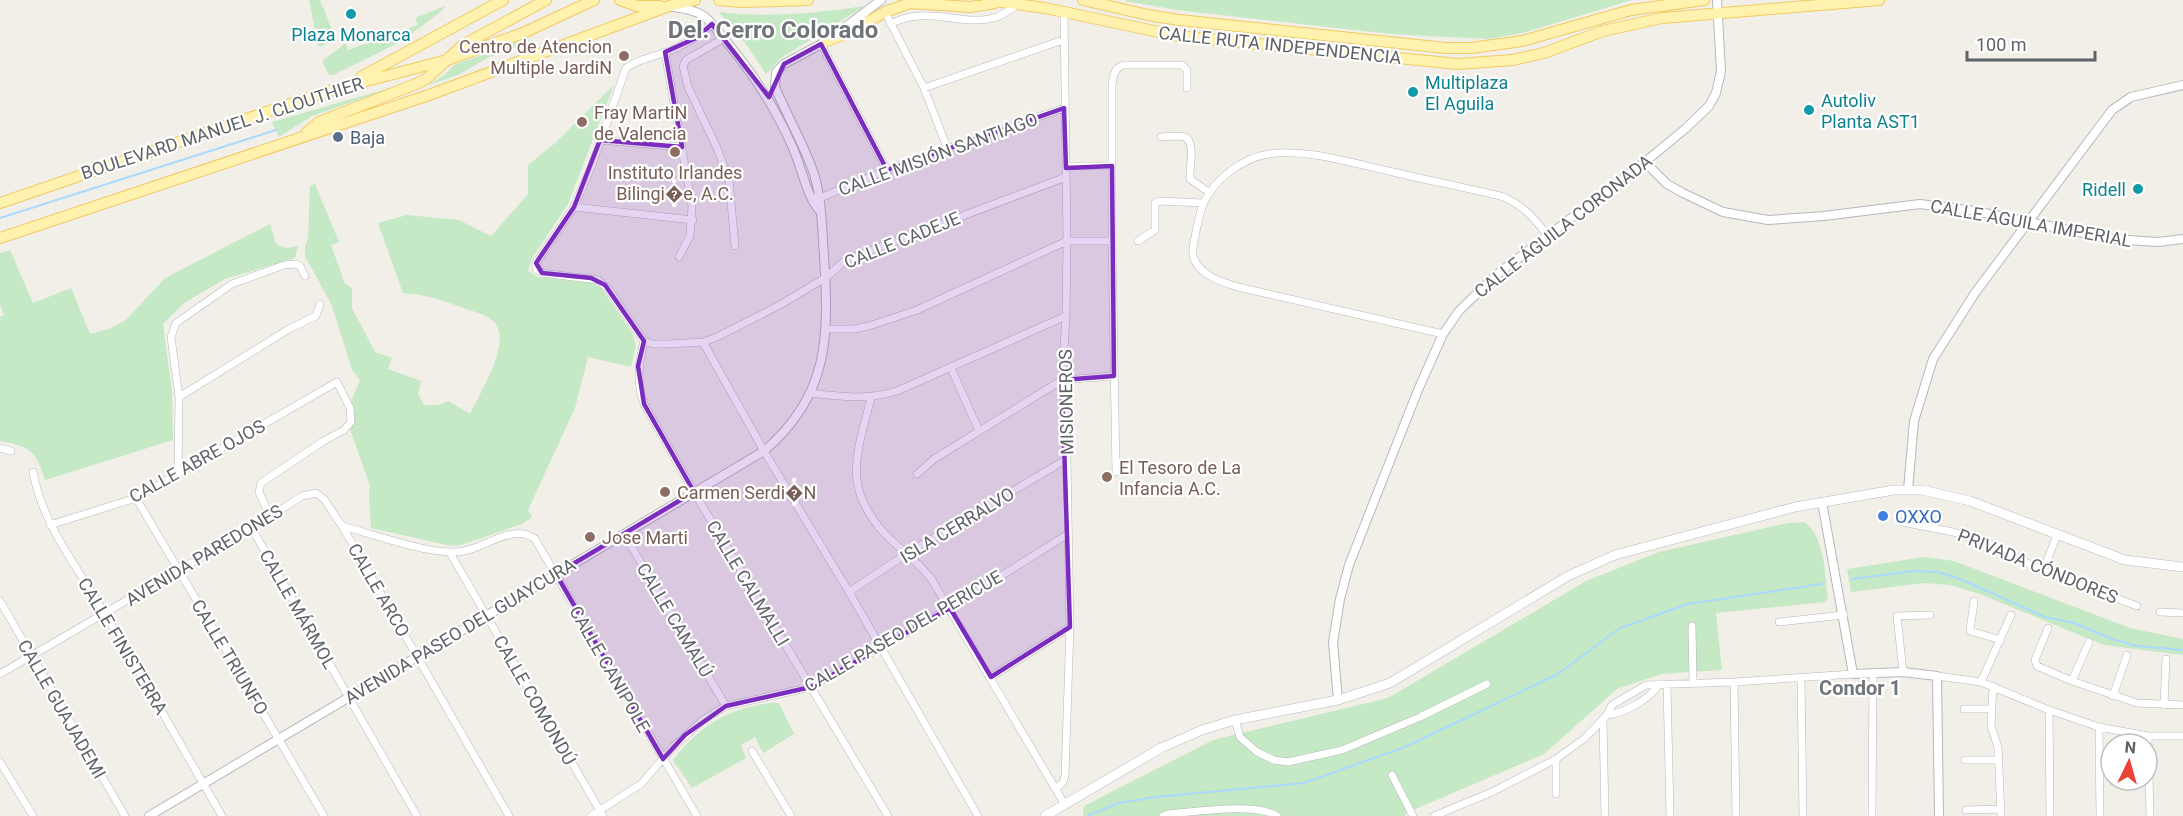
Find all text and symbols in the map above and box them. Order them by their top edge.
marker: Plaza Monarca [344,7,358,21]
district label: Del. Cerro Colorado [668,16,878,44]
street label: CALLE RUTA INDEPENDENCIA [1157,22,1403,68]
place label: Plaza Monarca [291,24,411,45]
scale bar [1967,24,2094,62]
text: 100 m [1976,34,2027,55]
place label: Centro de Atencion Multiple JardiN [459,36,612,78]
marker: Centro de Atencion Multiple JardiN [617,49,631,63]
street label: BOULEVARD MANUEL J. CLOUTHIER [78,72,366,184]
place label: Multiplaza El Aguila [1425,72,1508,114]
marker: Multiplaza El Aguila [1406,85,1420,99]
place label: Autoliv Planta AST1 [1821,90,1920,132]
place label: Fray MartiN de Valencia [594,102,687,144]
marker: Autoliv Planta AST1 [1802,103,1816,117]
street label: CALLE MISIÓN SANTIAGO [835,108,1041,200]
marker: Fray MartiN de Valencia [575,115,589,129]
place label: Baja [350,127,385,148]
marker: Baja [331,130,345,144]
marker: Instituto Irlandes Bilingi�e, A.C. [668,145,682,159]
street label: CALLE ÁGUILA CORONADA [1470,150,1656,302]
place label: Instituto Irlandes Bilingi�e, A.C. [608,162,742,205]
place label: Ridell [2082,179,2126,200]
marker: Ridell [2131,182,2145,196]
street label: CALLE ÁGUILA IMPERIAL [1929,195,2134,251]
street label: CALLE CADEJE [841,207,963,273]
street label: MISIONEROS [1055,349,1077,455]
street label: CALLE ABRE OJOS [126,415,269,507]
place label: El Tesoro de La Infancia A.C. [1119,457,1241,499]
marker: El Tesoro de La Infancia A.C. [1100,470,1114,484]
place label: Carmen Serdi�N [677,479,816,504]
street label: ISLA CERRALVO [896,483,1018,567]
marker: Carmen Serdi�N [658,485,672,499]
street label: AVENIDA PAREDONES [122,500,287,610]
place label: OXXO [1895,506,1942,527]
marker: OXXO [1876,509,1890,523]
street label: CALLE CALMALLI [702,516,794,650]
street label: PRIVADA CÓNDORES [1955,524,2121,608]
place label: Jose Marti [602,527,688,548]
marker: Jose Marti [583,530,597,544]
street label: CALLE ARCO [344,540,414,640]
street label: CALLE MÁRMOL [255,546,341,673]
street label: AVENIDA PASEO DEL GUAYCURA [341,553,579,708]
street label: CALLE CAMALÚ [633,559,717,681]
street label: CALLE PASEO DEL PERICUE [800,566,1006,696]
street label: CALLE FINISTERRA [74,574,172,718]
street label: CALLE TRIUNFO [187,596,273,718]
street label: CALLE CANIPOLE [565,602,655,736]
street label: CALLE COMONDÚ [489,631,581,769]
street label: CALLE GUAJADEMI [14,636,110,782]
district label: Condor 1 [1819,676,1901,700]
north arrow [2099,732,2159,792]
text: N [2124,738,2137,758]

